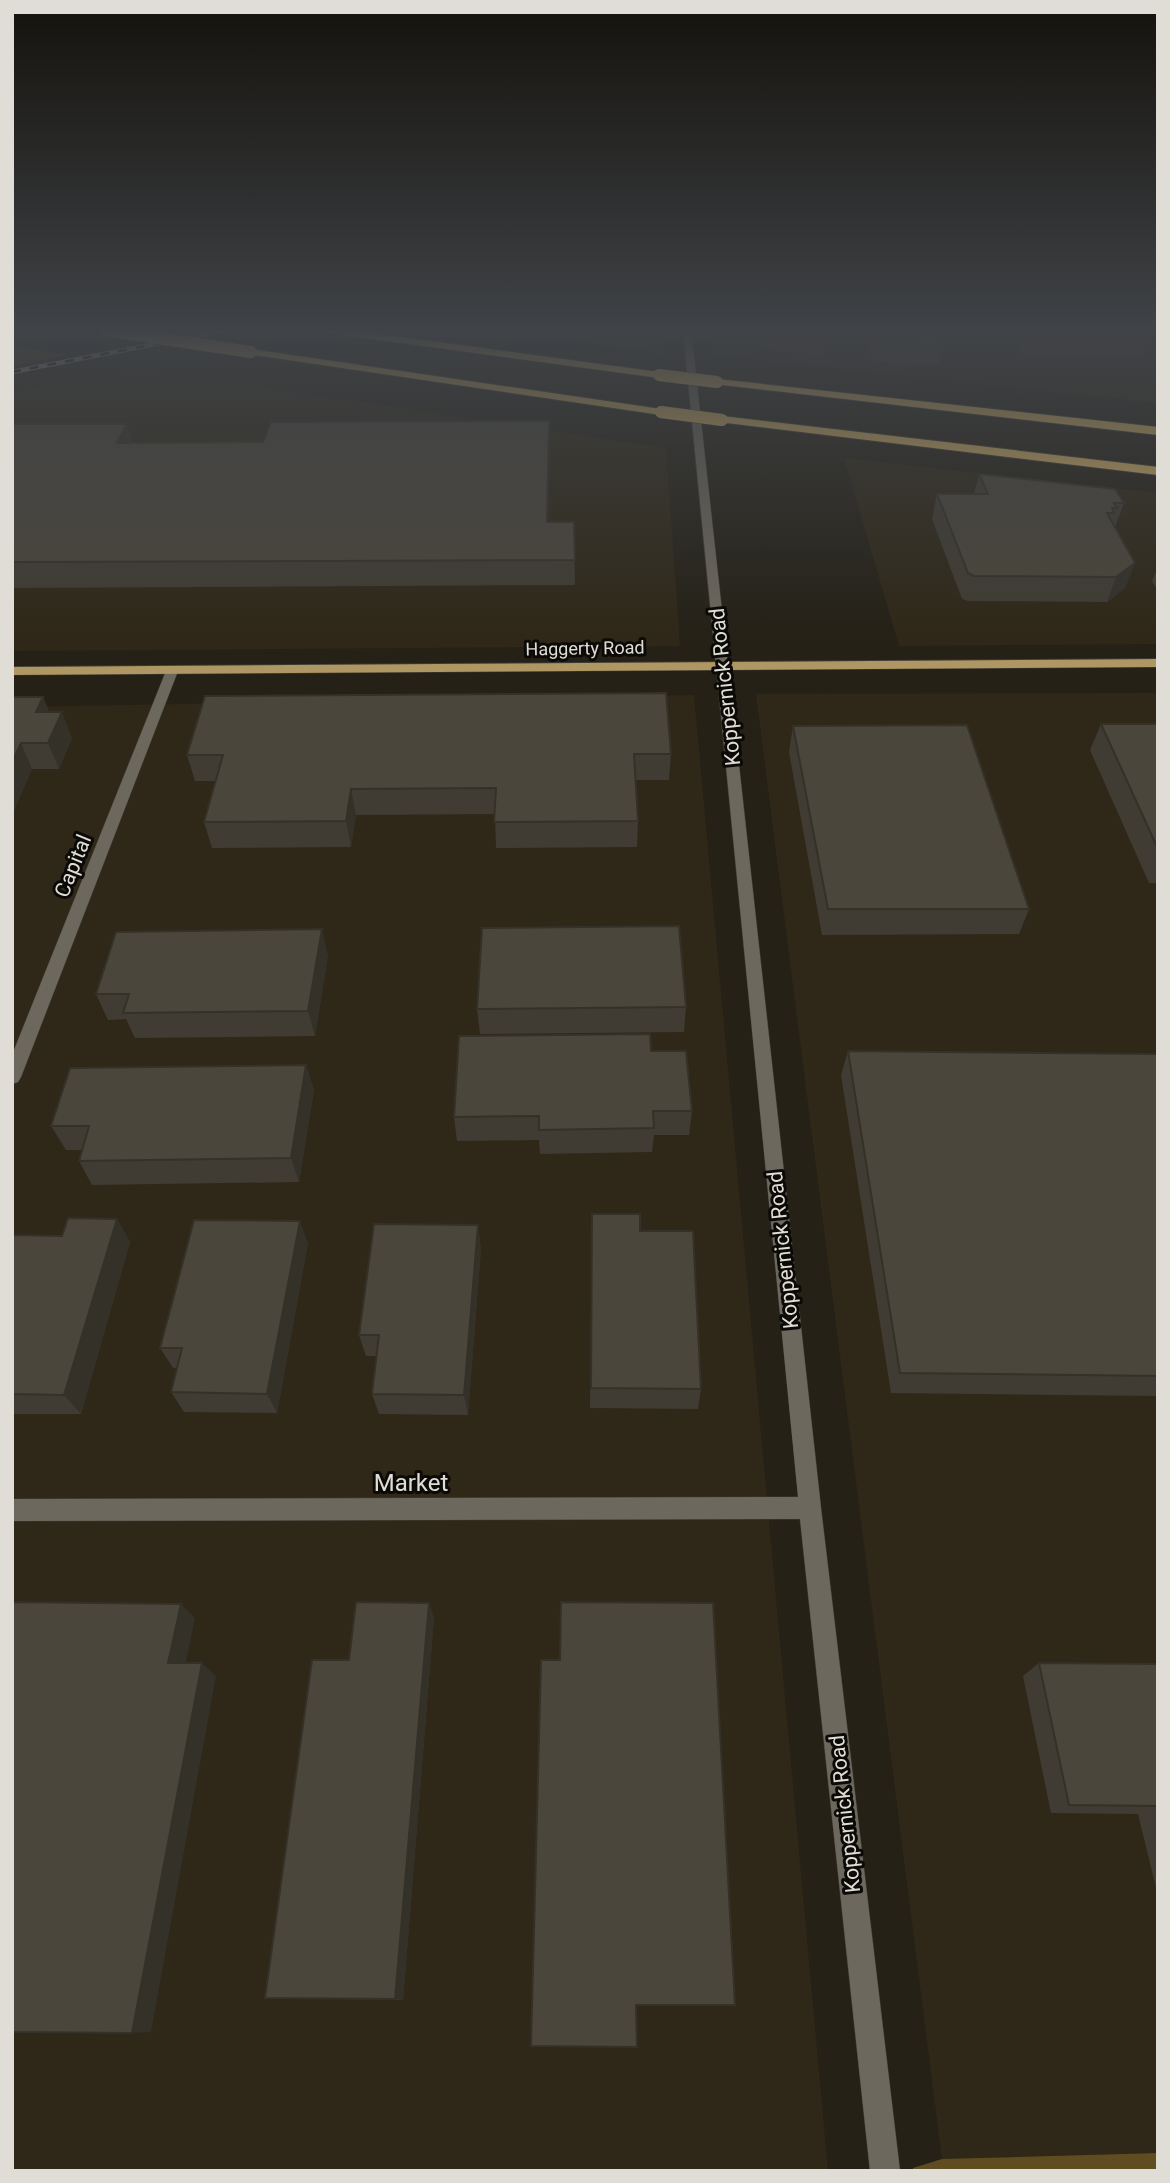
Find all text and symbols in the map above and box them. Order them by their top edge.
street label: Koppernick Road [705,607,745,767]
street label: Haggerty Road [525,636,645,660]
street label: Capital [50,831,96,901]
street label: Koppernick Road [763,1170,803,1330]
street label: Market [374,1469,448,1497]
street label: Koppernick Road [825,1734,865,1894]

